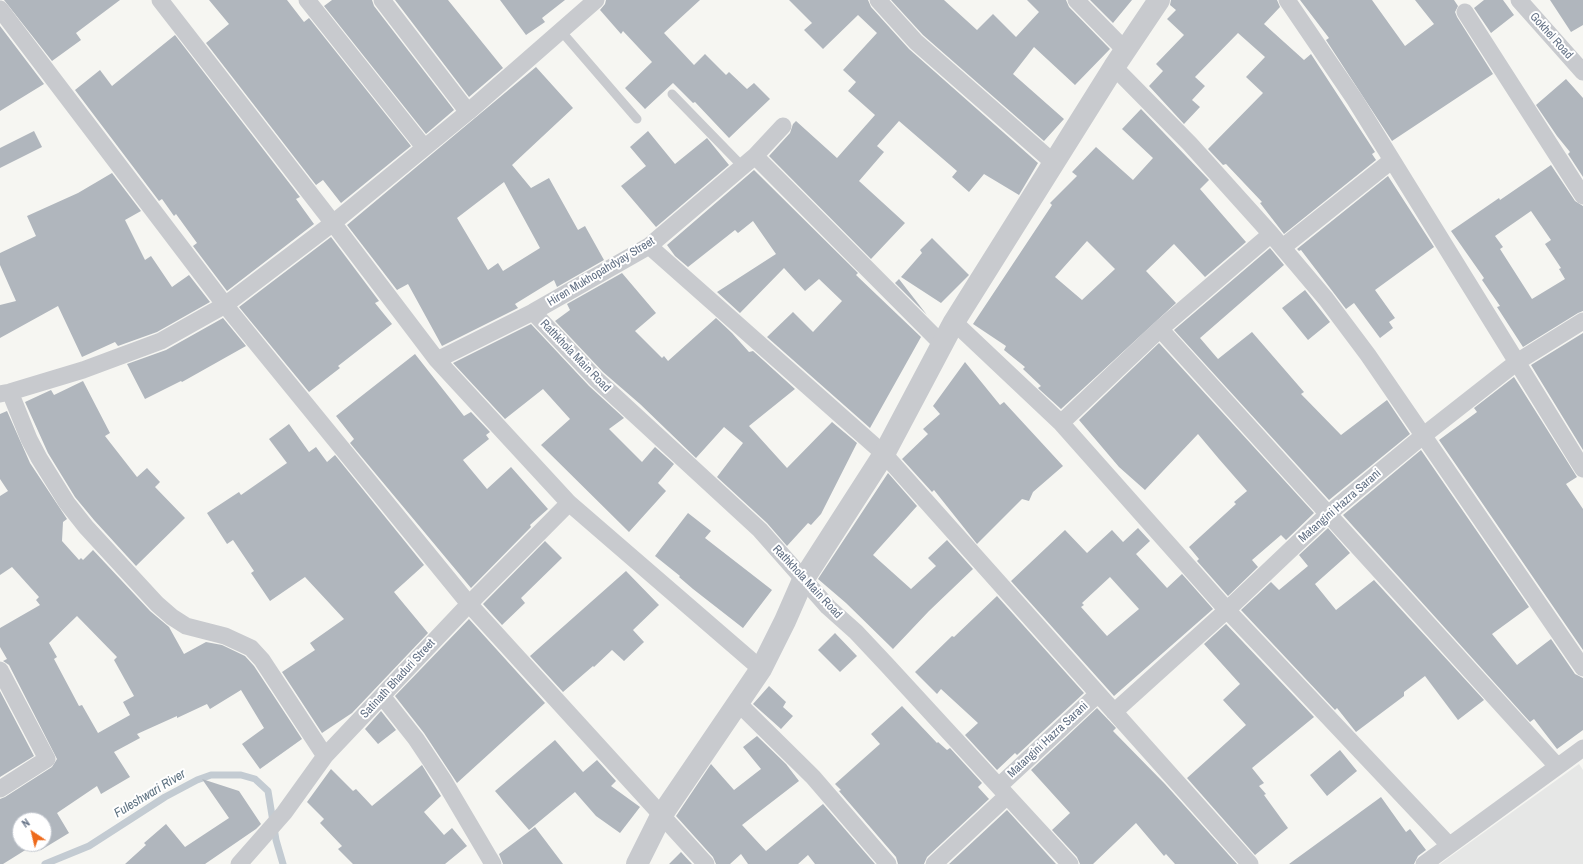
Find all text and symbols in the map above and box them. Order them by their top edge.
street label: Gokhel Road [1526,10,1576,62]
street label: Hiren Mukhopahdyay Street [545,234,657,310]
street label: Rathkhola Main Road [537,317,613,395]
street label: Matangini Hazra Sarani [1296,466,1384,546]
street label: Rathkhola Main Road [769,542,845,622]
street label: Satinath Bhaduri Street [358,636,438,722]
street label: Matangini Hazra Sarani [1005,699,1091,781]
water label: Fuleshwari River [111,767,189,821]
north arrow [12,812,52,852]
text: N [19,815,32,831]

